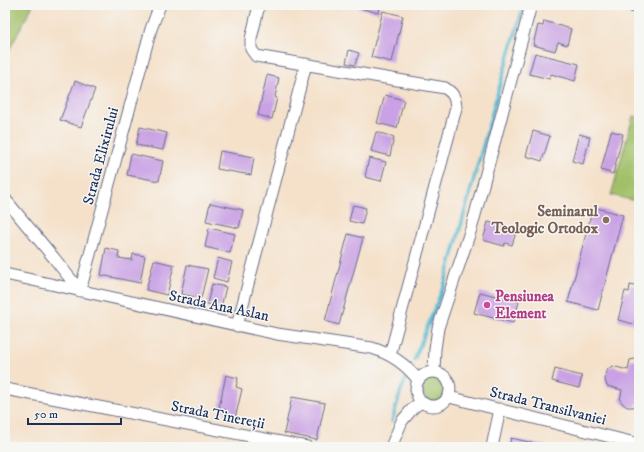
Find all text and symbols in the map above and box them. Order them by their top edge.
street label: Strada Elixirului [79,105,123,207]
place label: Seminarul Teologic Ortodox [491,202,599,238]
marker: Seminarul Teologic Ortodox [601,215,611,225]
street label: Strada Ana Aslan [167,286,271,326]
place label: Pensiunea Element [495,287,555,323]
marker: Pensiunea Element [482,300,492,310]
street label: Strada Transilvaniei [488,382,608,430]
street label: Strada Tinereții [169,397,267,433]
scale bar [28,400,121,426]
text: 50 m [34,407,58,422]

